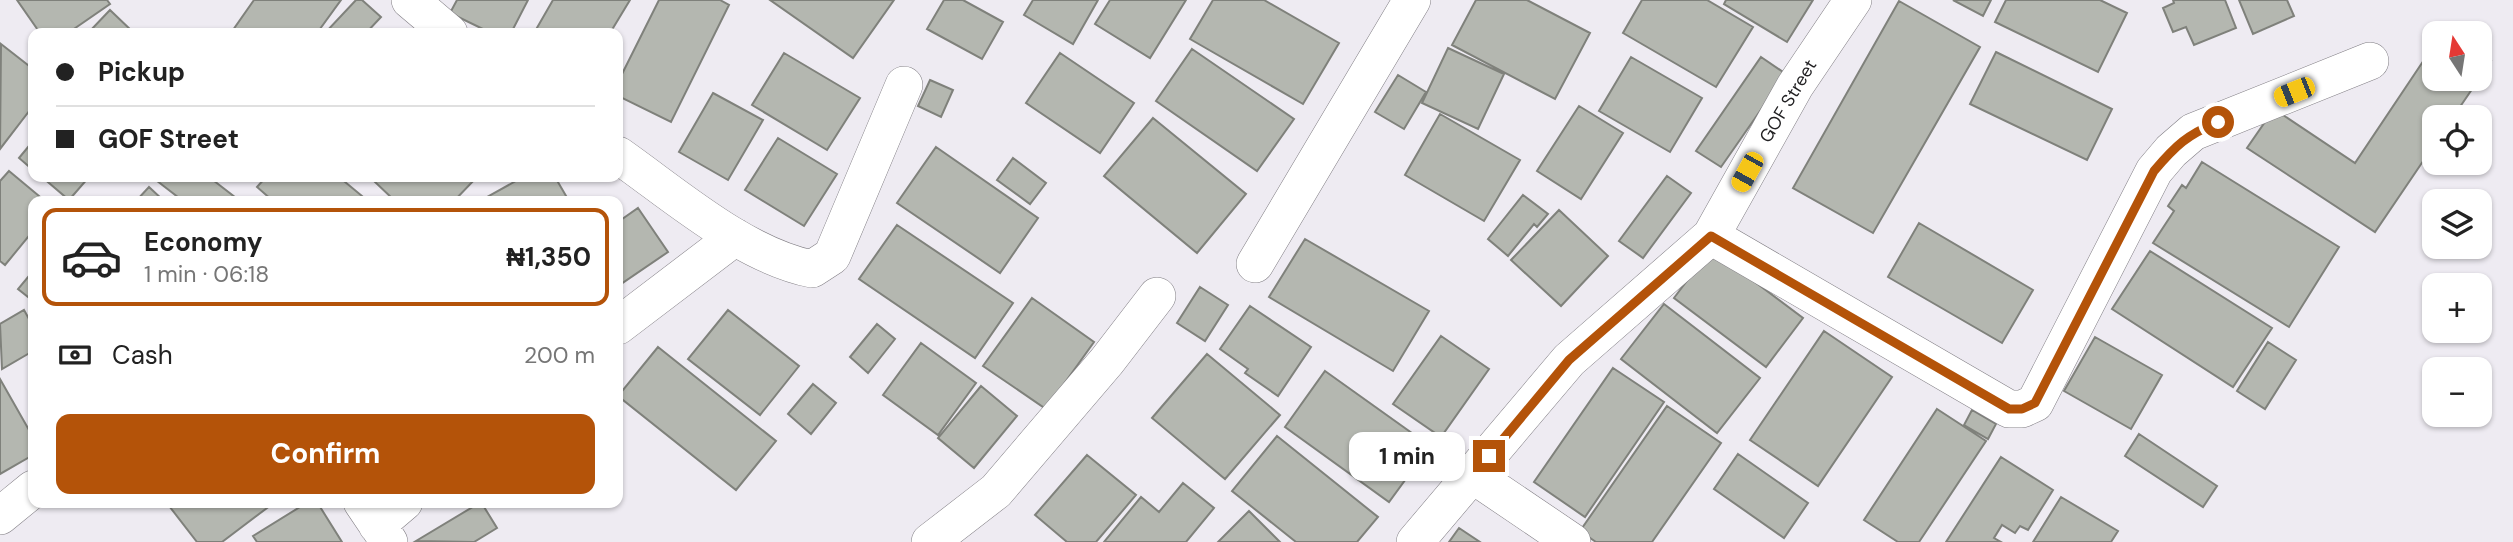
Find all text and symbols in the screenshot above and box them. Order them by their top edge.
north arrow [2422,21,2492,91]
map controls [2422,21,2492,427]
text: Pickup [98,55,185,89]
street label: GOF Street [1754,55,1822,147]
car [2271,74,2318,110]
button: locate [2422,105,2492,175]
route start [2202,106,2234,138]
text: GOF Street [98,122,239,156]
car [1728,149,1767,195]
button: layers [2422,189,2492,259]
text: Economy [144,225,262,259]
icon: car [60,226,123,289]
text: ₦1,350 [506,240,591,274]
text: 1 min · 06:18 [144,259,269,289]
button: + [2422,273,2492,343]
icon: cash [56,336,94,374]
text: Cash [112,338,173,372]
text: 200 m [524,340,595,370]
button: − [2422,357,2492,427]
button: Confirm [56,414,595,494]
callout: 1 min [1349,432,1464,480]
route end [1473,440,1505,472]
text: 1 min [1379,441,1435,471]

